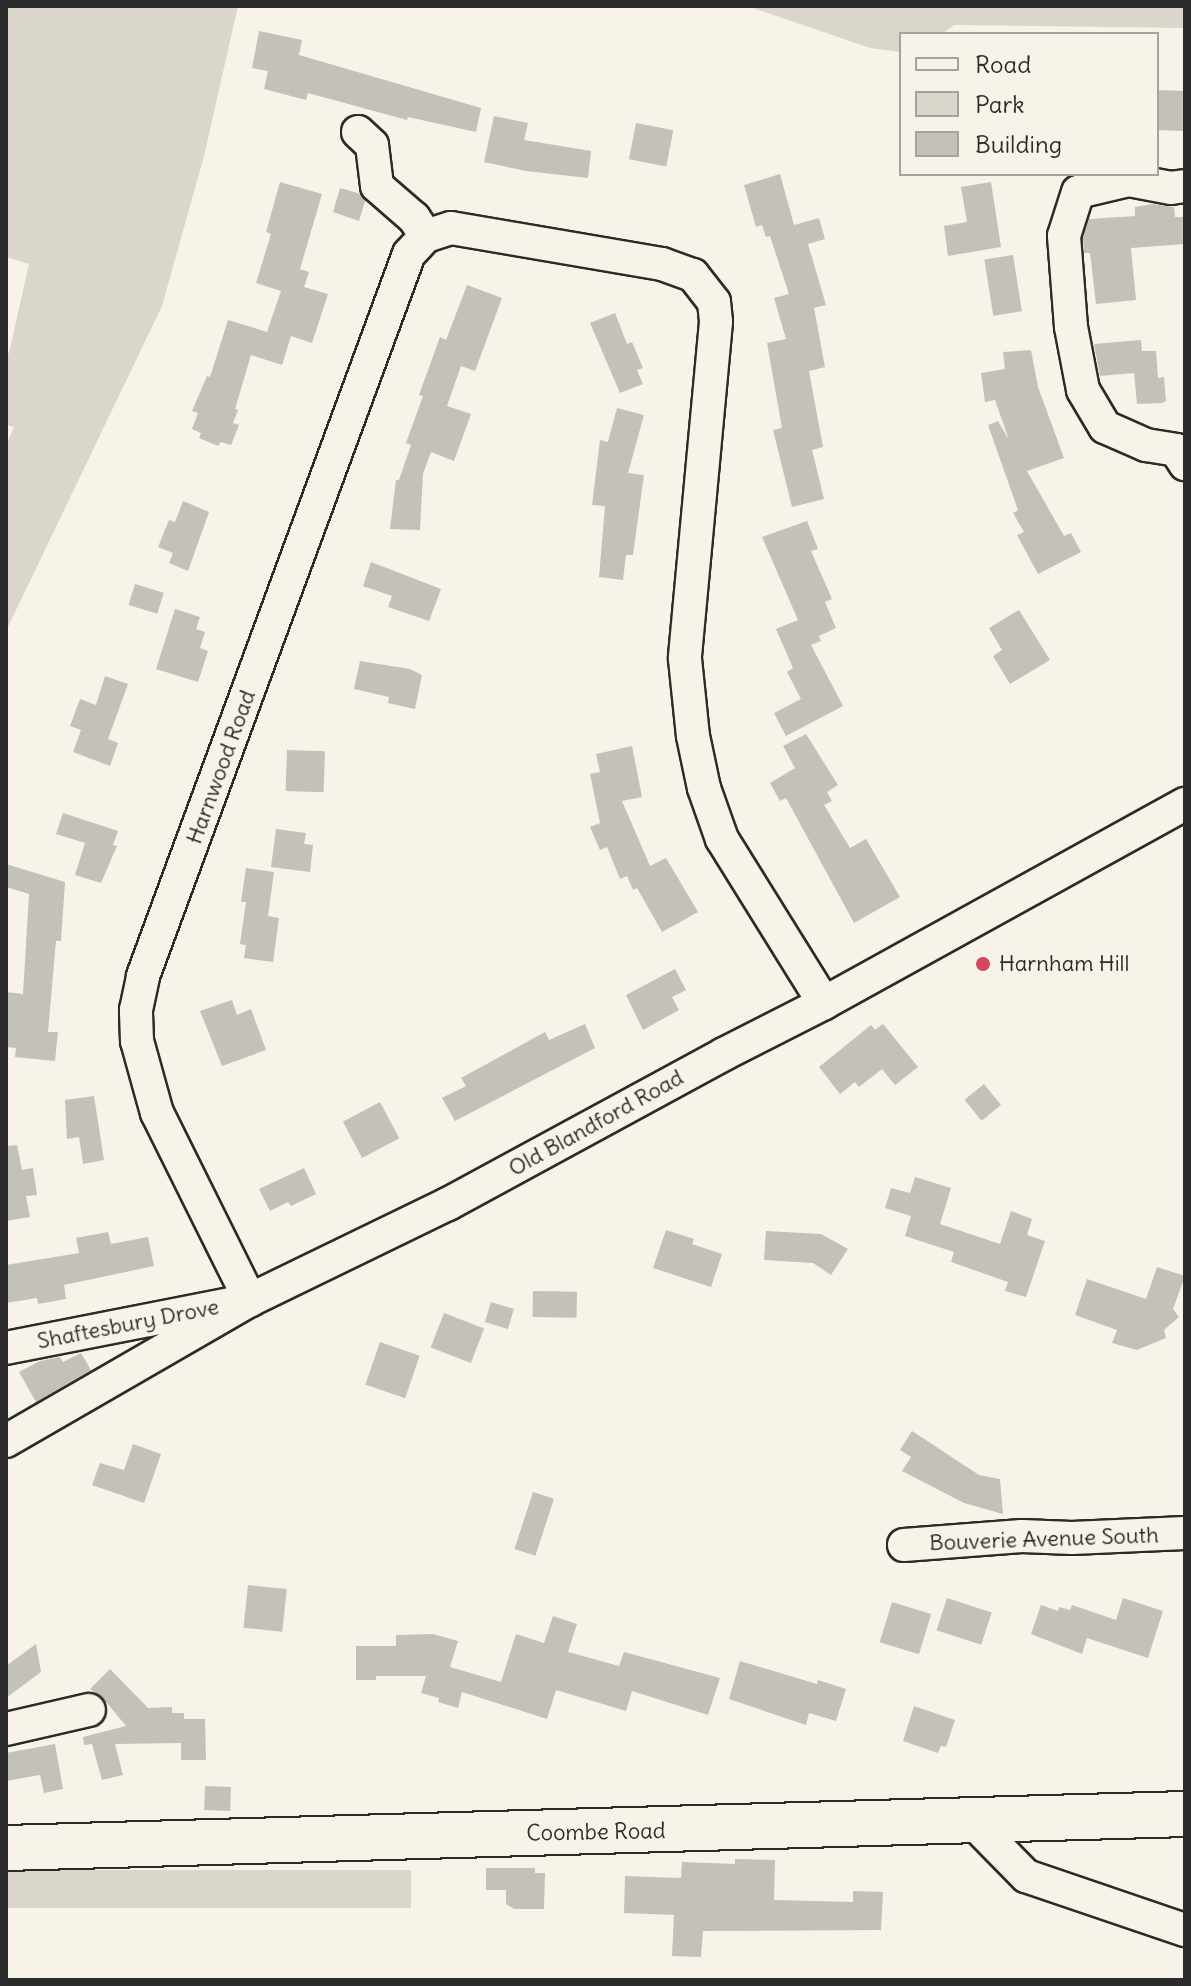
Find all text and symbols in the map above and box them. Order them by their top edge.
legend [899,32,1159,176]
text: Road [975,49,1031,79]
text: Park [975,89,1025,119]
text: Building [975,129,1062,159]
street label: Harnwood Road [181,687,261,847]
place label: Harnham Hill [999,951,1129,977]
marker: Harnham Hill [974,955,992,973]
street label: Old Blandford Road [504,1064,688,1182]
street label: Shaftesbury Drove [35,1293,221,1355]
street label: Bouverie Avenue South [929,1522,1159,1556]
street label: Coombe Road [526,1818,666,1846]

